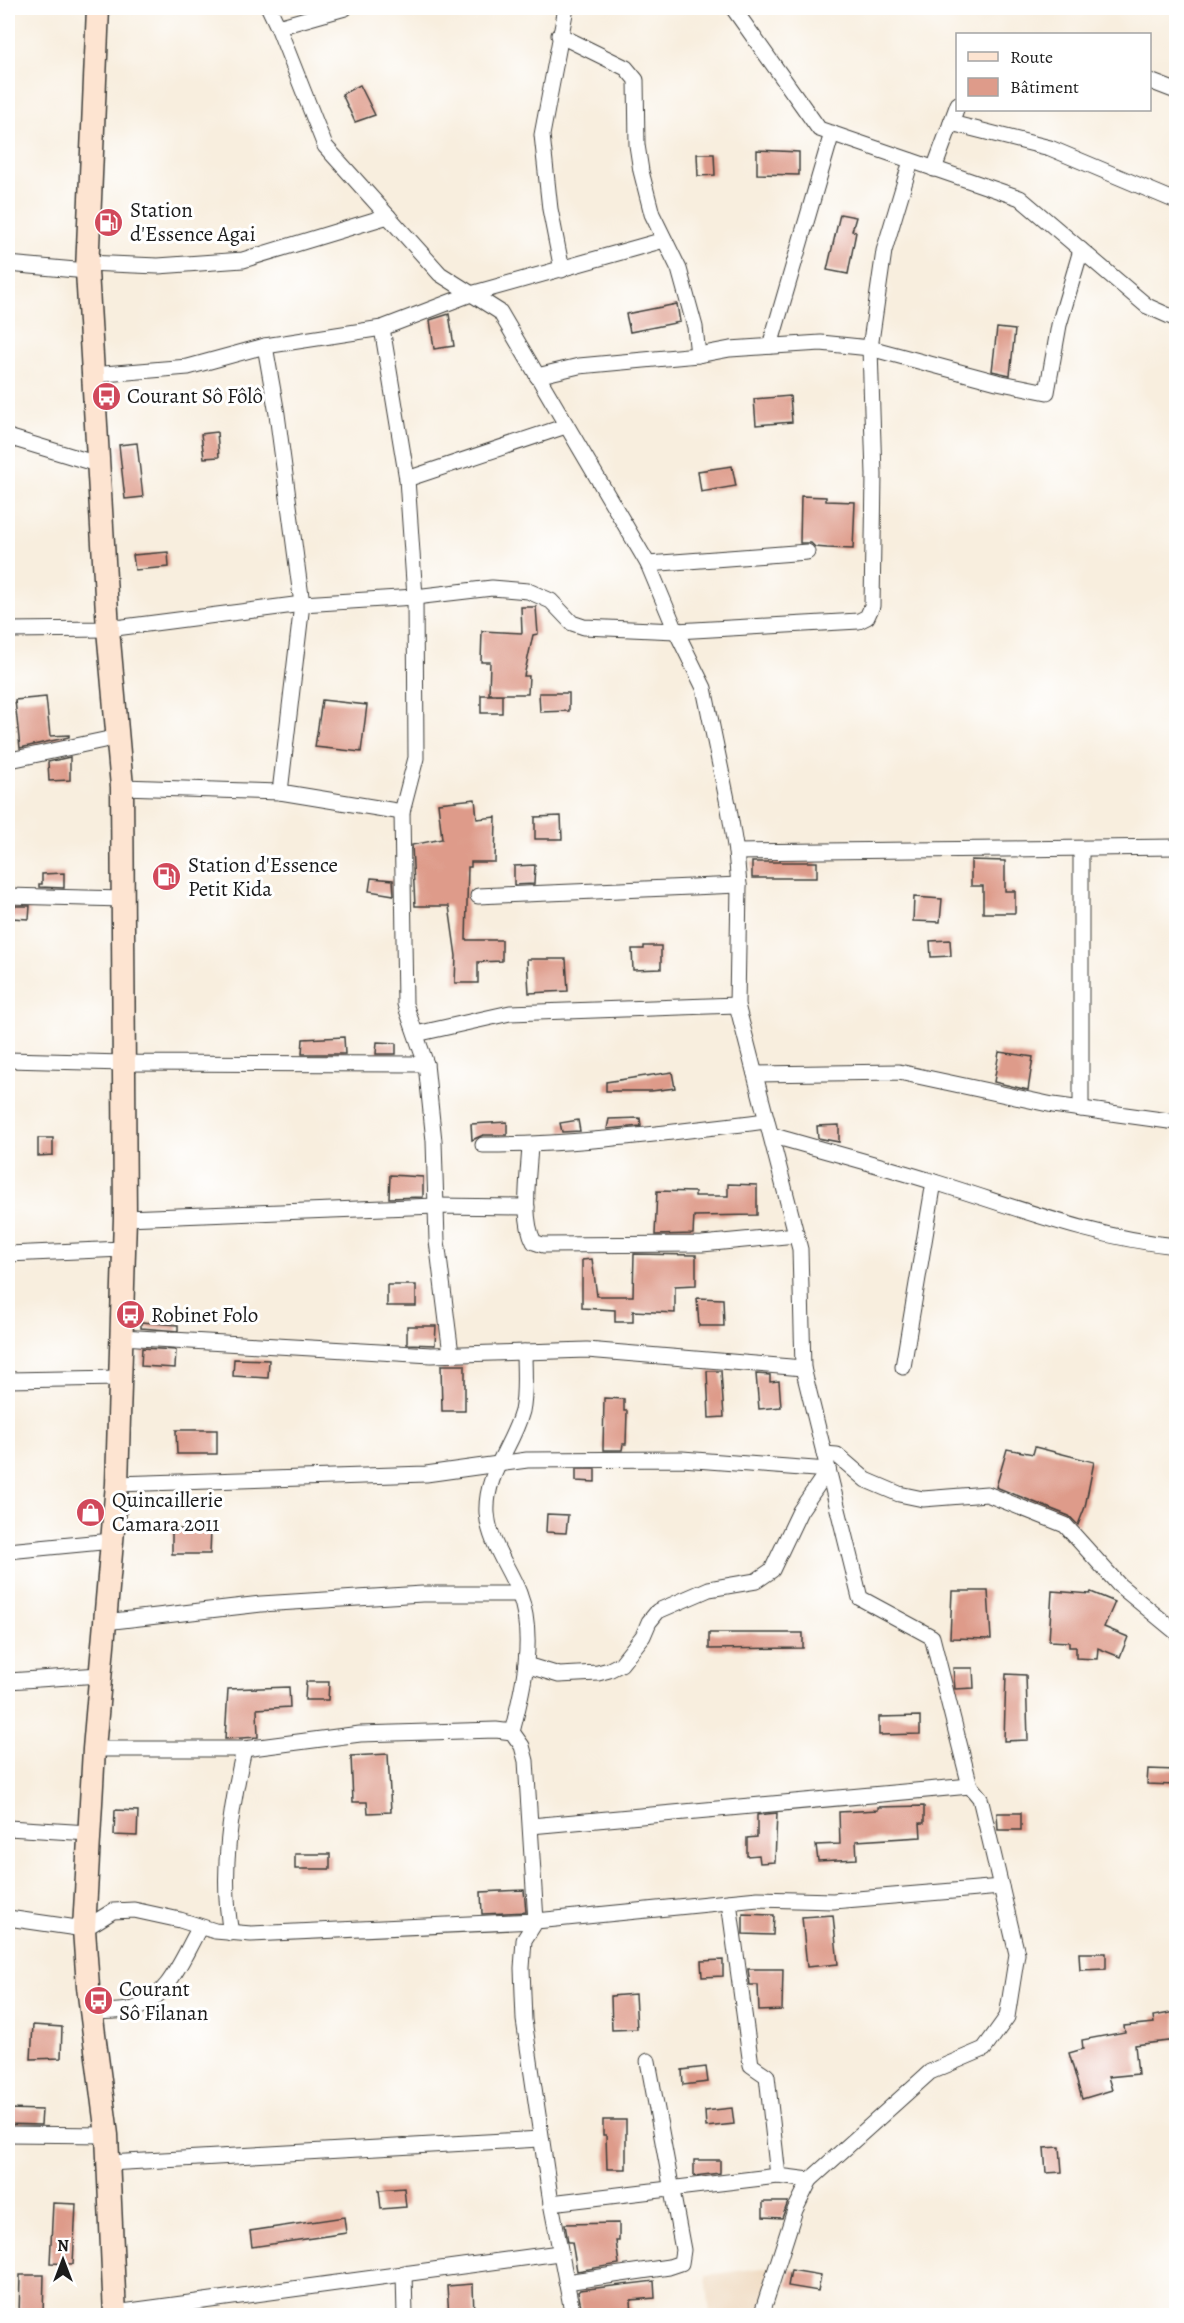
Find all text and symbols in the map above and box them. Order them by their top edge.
legend [956,33,1151,111]
text: Route [1010,45,1053,69]
text: Bâtiment [1010,75,1079,99]
place label: Station d'Essence Agai [130,196,256,248]
fuel station icon: Station d'Essence Agai [93,206,125,238]
bus stop icon: Courant Sô Fôlô [90,380,122,412]
place label: Courant Sô Fôlô [127,382,263,410]
place label: Station d'Essence Petit Kida [188,851,338,903]
fuel station icon: Station d'Essence Petit Kida [151,861,183,893]
bus stop icon: Robinet Folo [114,1299,146,1331]
place label: Robinet Folo [151,1301,258,1329]
place label: Quincaillerie Camara 2011 [112,1486,223,1538]
shop icon: Quincaillerie Camara 2011 [75,1496,107,1528]
place label: Courant Sô Filanan [119,1975,208,2027]
bus stop icon: Courant Sô Filanan [82,1985,114,2017]
north arrow [33,2230,93,2290]
text: N [57,2235,69,2257]

